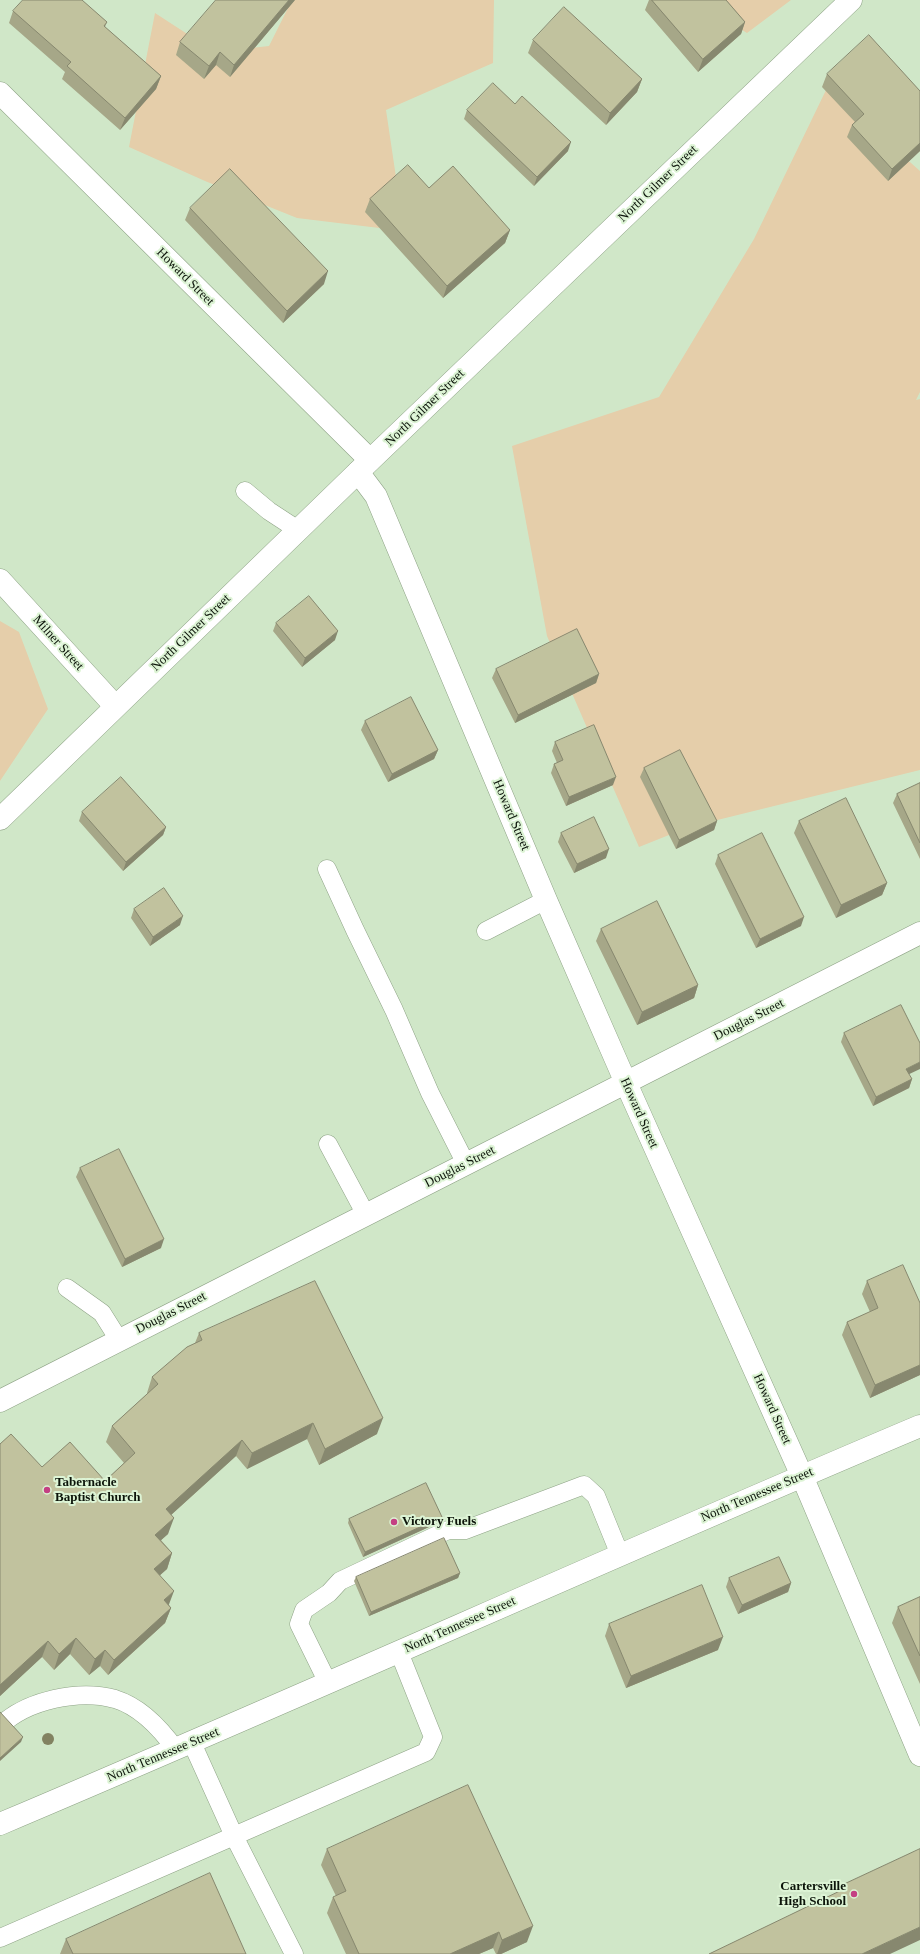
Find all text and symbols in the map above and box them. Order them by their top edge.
street label: North Gilmer Street [615,142,701,226]
street label: Howard Street [153,245,217,309]
street label: North Gilmer Street [382,366,468,450]
street label: North Gilmer Street [148,591,234,675]
street label: Milner Street [29,612,87,674]
street label: Howard Street [489,777,533,853]
street label: Douglas Street [711,996,787,1044]
street label: Howard Street [617,1075,661,1151]
street label: Douglas Street [422,1143,498,1191]
street label: Douglas Street [133,1289,209,1337]
street label: Howard Street [750,1371,794,1447]
street label: North Tennessee Street [699,1464,815,1526]
place label: Tabernacle Baptist Church [55,1475,140,1506]
marker: Tabernacle Baptist Church [42,1485,52,1495]
place label: Victory Fuels [402,1514,476,1530]
marker: Victory Fuels [389,1517,399,1527]
street label: North Tennessee Street [402,1593,518,1657]
street label: North Tennessee Street [105,1724,221,1786]
place label: Cartersville High School [778,1879,846,1910]
marker: Cartersville High School [849,1889,859,1899]

